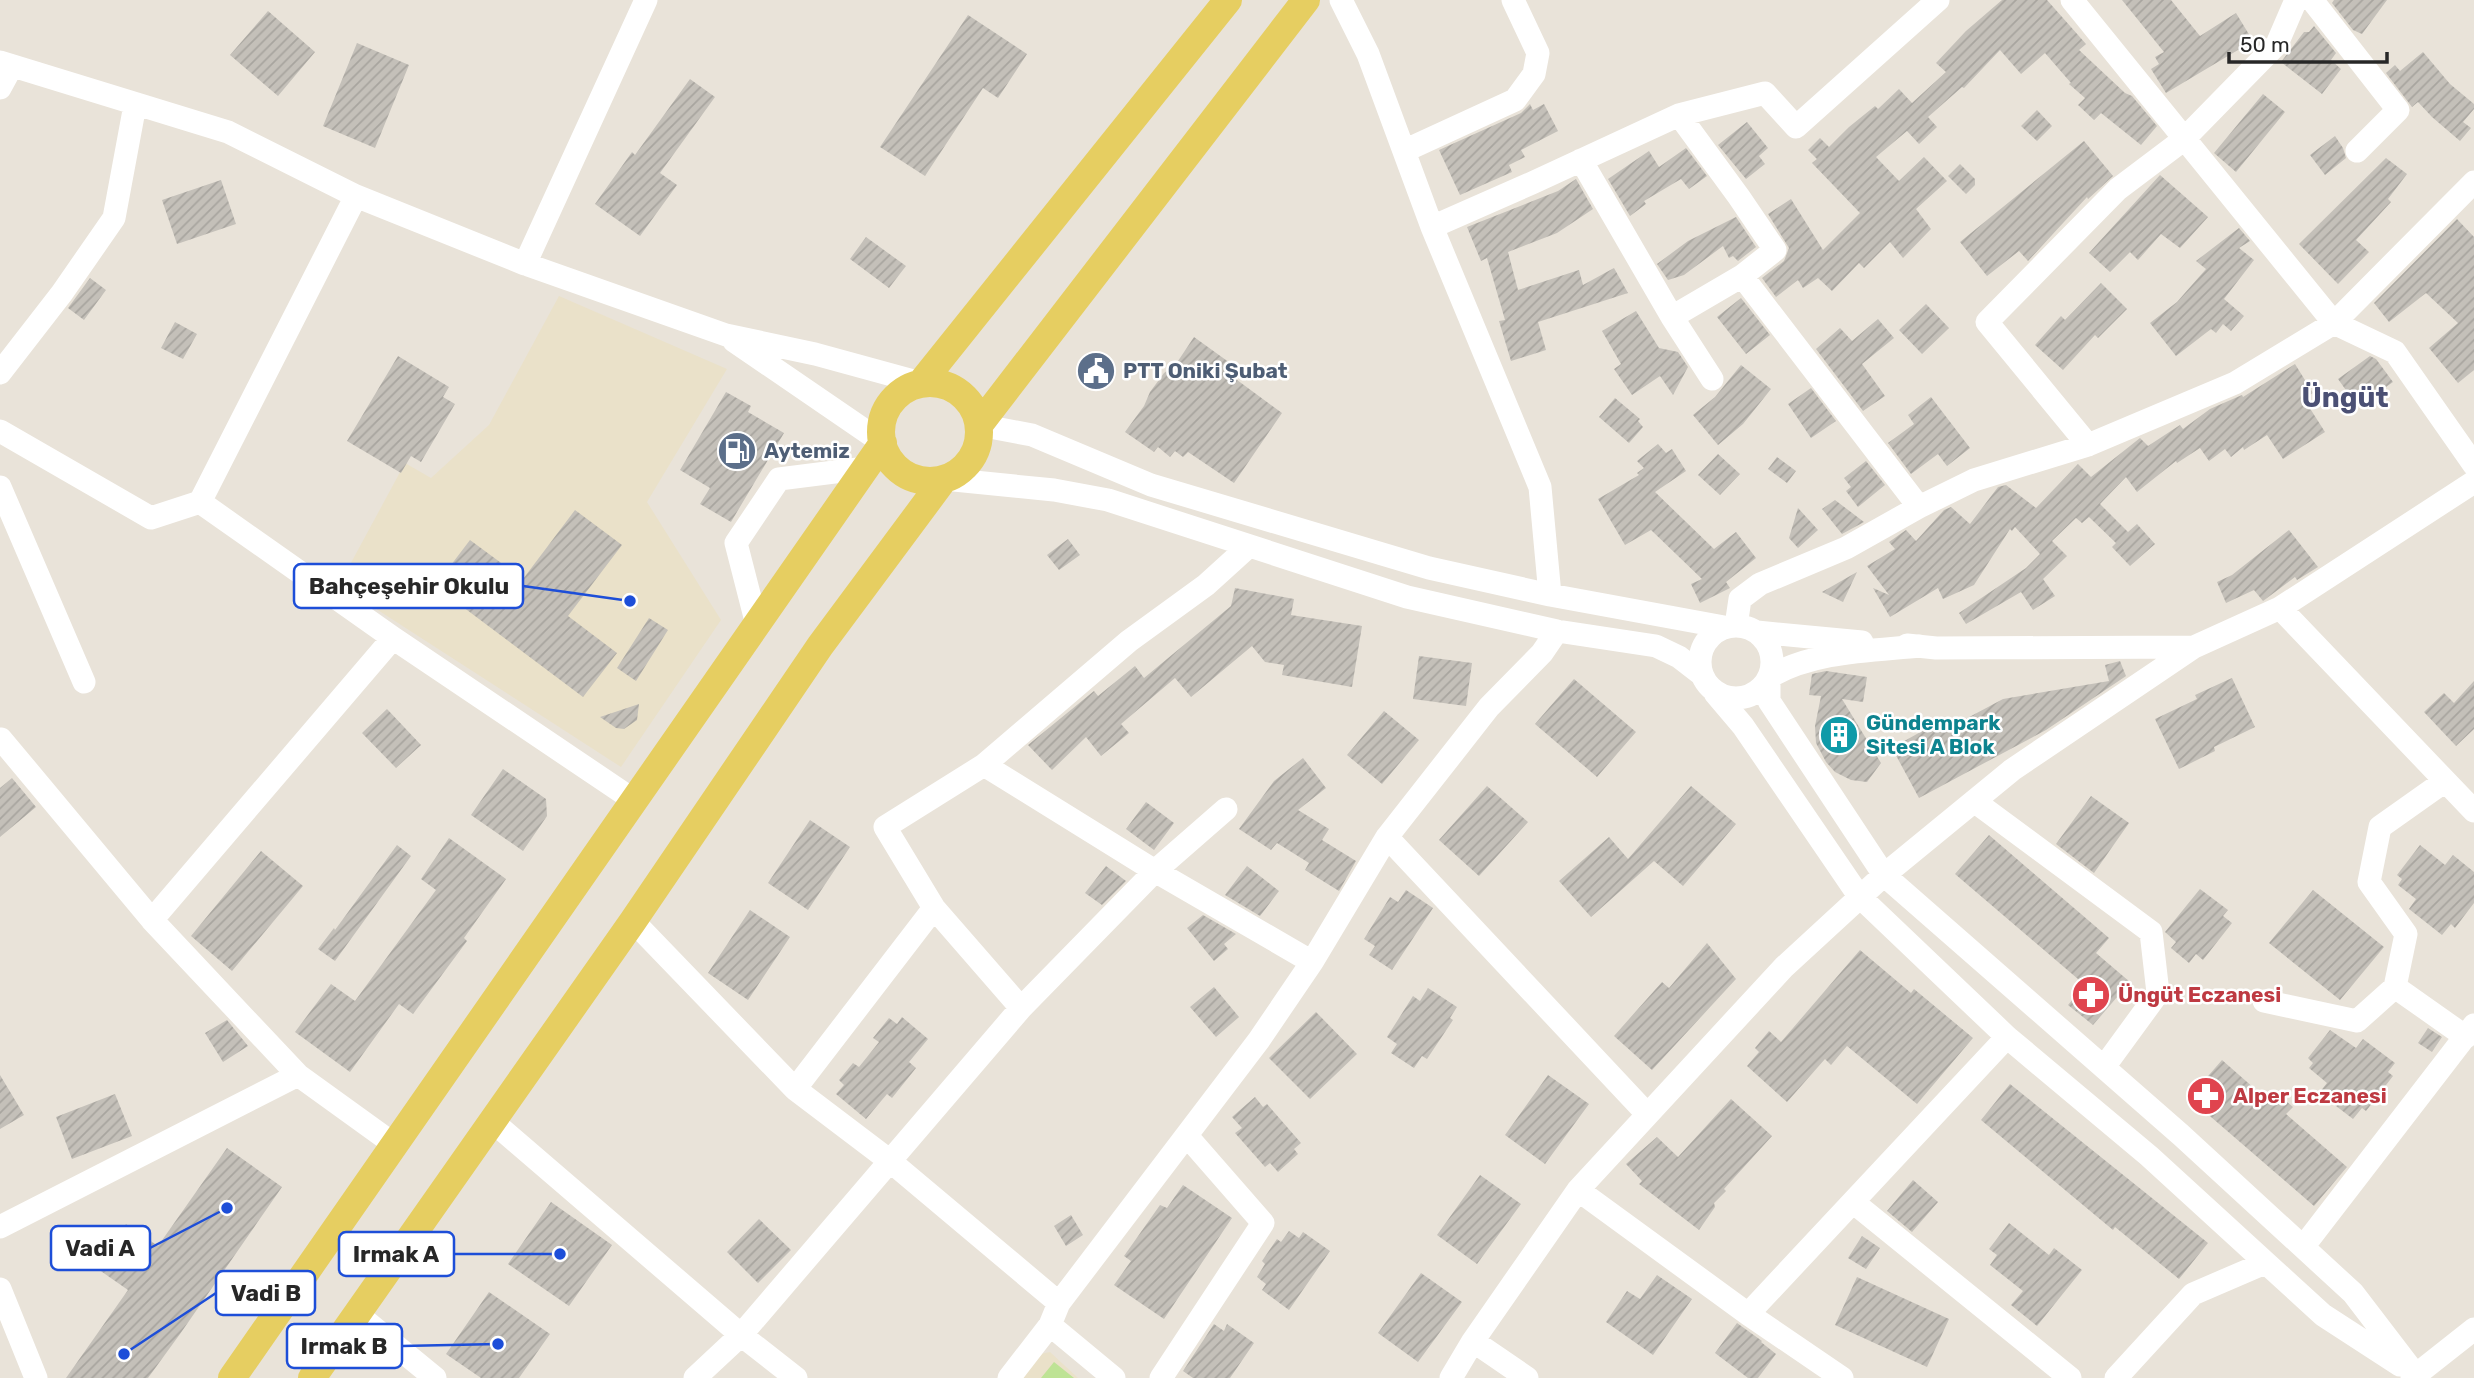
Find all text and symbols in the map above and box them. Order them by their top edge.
scale bar [2229,21,2386,65]
text: 50 m [2240,32,2290,57]
public building icon: PTT Oniki Şubat [1075,350,1117,392]
place label: PTT Oniki Şubat [1123,358,1288,383]
district label: Üngüt [2301,381,2389,414]
fuel station icon: Aytemiz [716,430,758,472]
place label: Aytemiz [764,438,850,463]
callout: Bahçeşehir Okulu [294,564,523,608]
text: Bahçeşehir Okulu [309,572,509,600]
place label: Gündempark Sitesi A Blok [1866,710,2001,759]
building icon: Gündempark Sitesi A Blok [1818,714,1860,756]
pharmacy icon: Üngüt Eczanesi [2070,974,2112,1016]
place label: Üngüt Eczanesi [2118,982,2281,1007]
pharmacy icon: Alper Eczanesi [2185,1075,2227,1117]
place label: Alper Eczanesi [2233,1083,2387,1108]
callout: Vadi A [51,1226,150,1270]
callout: Irmak A [339,1232,454,1276]
text: Vadi A [65,1234,136,1262]
text: Irmak A [353,1240,440,1268]
callout: Vadi B [216,1271,315,1315]
text: Vadi B [231,1279,301,1307]
callout: Irmak B [287,1324,402,1368]
text: Irmak B [301,1332,387,1360]

